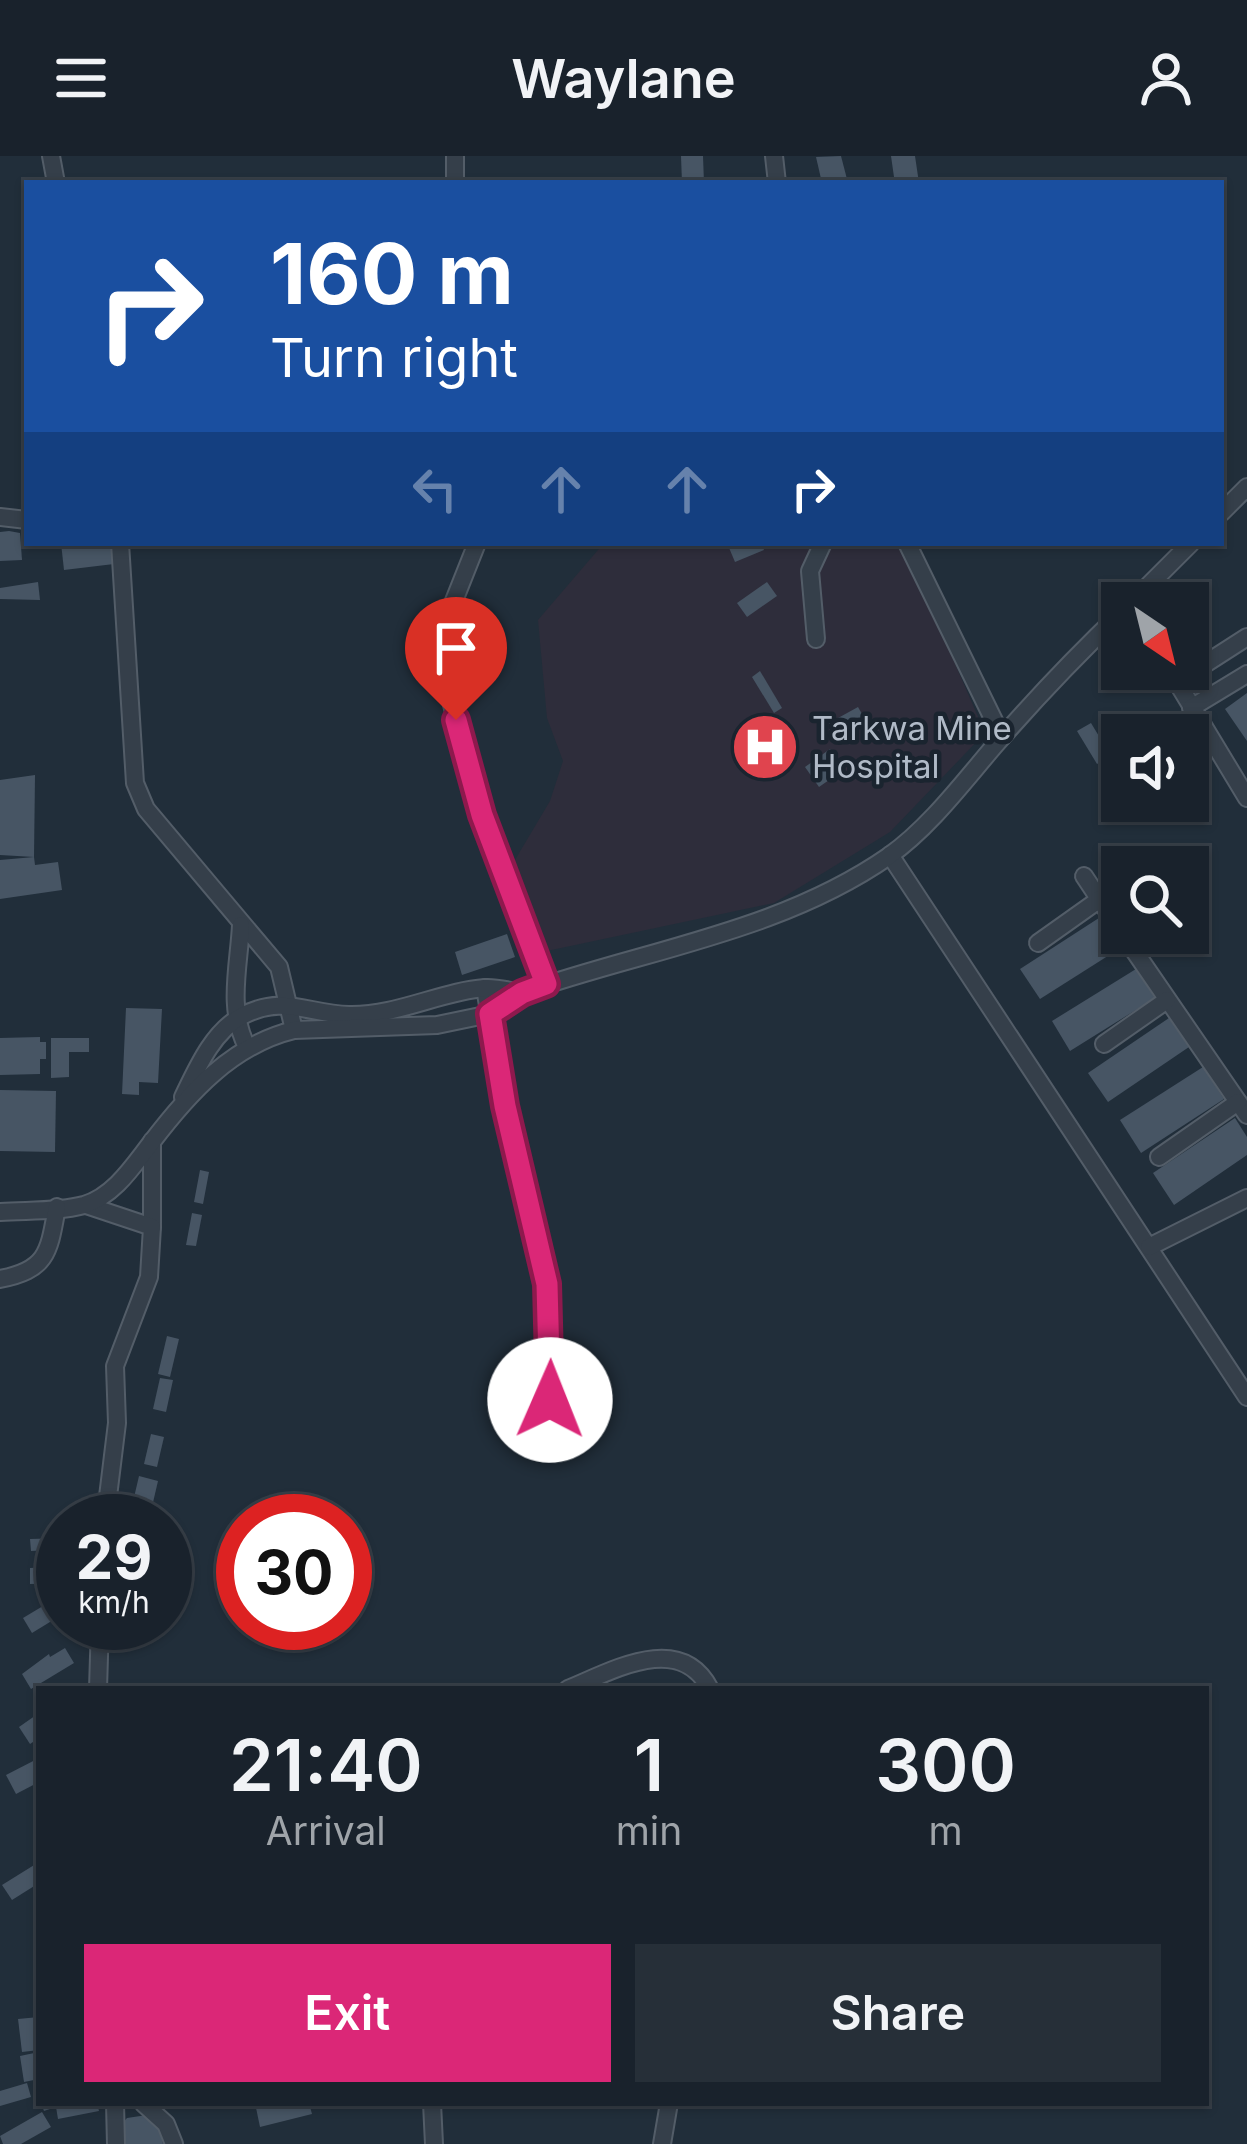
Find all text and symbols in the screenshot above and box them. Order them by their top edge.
icon: menu [48,45,114,111]
icon: person [1133,45,1199,111]
text: Waylane [511,46,736,111]
text: 160 m [270,223,514,324]
icon: right [72,228,228,384]
text: Turn right [270,325,518,390]
icon: left [402,456,468,522]
icon: ahead [528,456,594,522]
icon: ahead [654,456,720,522]
icon: right [780,456,846,522]
north arrow [1101,582,1209,690]
map controls [1101,582,1209,954]
pin [405,597,507,720]
icon: arrive [423,615,489,681]
place label: Tarkwa Mine Hospital [812,708,1012,786]
hospital icon: Tarkwa Mine Hospital [730,712,800,782]
button: sound [1101,714,1209,822]
button: search [1101,846,1209,954]
position arrow [487,1337,613,1463]
speed limit sign: 30 [216,1494,372,1650]
text: 29 [76,1521,152,1593]
text: km/h [78,1584,150,1620]
text: 21:40 [229,1721,423,1808]
text: 1 [634,1721,664,1808]
text: 300 [875,1721,1016,1808]
text: Arrival [266,1807,386,1854]
text: min [616,1807,682,1854]
text: m [929,1807,963,1854]
button: Exit [84,1944,611,2082]
button: Share [635,1944,1161,2082]

